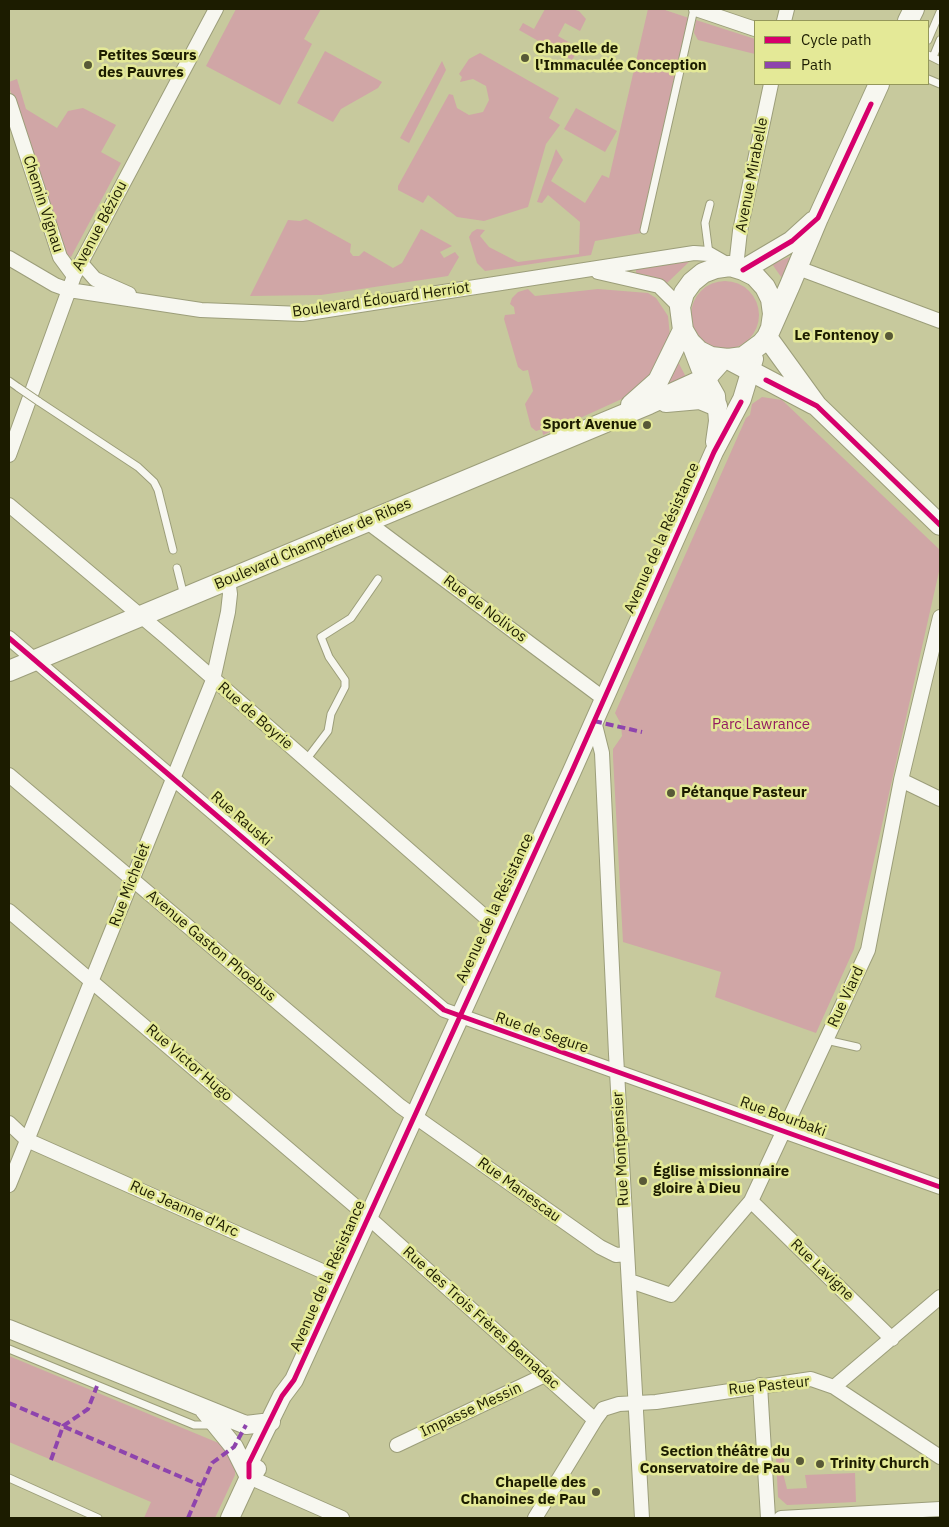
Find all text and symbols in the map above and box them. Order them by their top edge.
legend [754,20,929,85]
text: Cycle path [801,30,872,49]
place label: Chapelle de l'Immaculée Conception [535,40,707,75]
place label: Petites Sœurs des Pauvres [98,47,197,82]
marker: Chapelle de l'Immaculée Conception [519,52,531,64]
text: Path [801,55,832,74]
marker: Petites Sœurs des Pauvres [82,59,94,71]
street label: Avenue Mirabelle [732,116,772,234]
street label: Chemin Vignau [19,153,67,255]
street label: Avenue Béziou [69,178,131,274]
street label: Boulevard Édouard Herriot [291,279,471,321]
place label: Le Fontenoy [794,327,879,345]
marker: Le Fontenoy [883,330,895,342]
place label: Sport Avenue [542,416,637,434]
marker: Sport Avenue [641,419,653,431]
street label: Avenue de la Résistance [621,460,703,616]
street label: Boulevard Champetier de Ribes [212,494,414,594]
street label: Rue de Nolivos [440,572,530,646]
street label: Rue de Boyrie [214,679,296,753]
park label: Parc Lawrance [712,716,810,734]
place label: Pétanque Pasteur [681,784,807,802]
marker: Pétanque Pasteur [665,787,677,799]
street label: Rue Rauski [207,788,275,850]
street label: Avenue de la Résistance [452,830,538,986]
street label: Rue Michelet [106,841,154,929]
street label: Avenue Gaston Phoebus [143,886,279,1006]
street label: Rue Viard [824,964,868,1030]
street label: Rue de Segure [493,1009,591,1057]
street label: Rue Victor Hugo [142,1021,236,1105]
street label: Rue Montpensier [609,1091,633,1207]
street label: Rue Bourbaki [737,1093,829,1141]
street label: Rue Manescau [474,1154,564,1226]
place label: Église missionnaire gloire à Dieu [653,1163,789,1198]
marker: Église missionnaire gloire à Dieu [637,1175,649,1187]
street label: Rue Jeanne d'Arc [127,1177,241,1241]
street label: Avenue de la Résistance [287,1198,369,1354]
street label: Rue Lavigne [787,1235,857,1305]
street label: Rue des Trois Frères Bernadac [399,1243,563,1393]
street label: Rue Pasteur [728,1373,810,1399]
street label: Impasse Messin [418,1379,524,1441]
place label: Section théâtre du Conservatoire de Pau [640,1443,790,1478]
marker: Section théâtre du Conservatoire de Pau [794,1455,806,1467]
place label: Trinity Church [830,1455,929,1473]
marker: Trinity Church [814,1458,826,1470]
place label: Chapelle des Chanoines de Pau [460,1474,586,1509]
marker: Chapelle des Chanoines de Pau [590,1486,602,1498]

